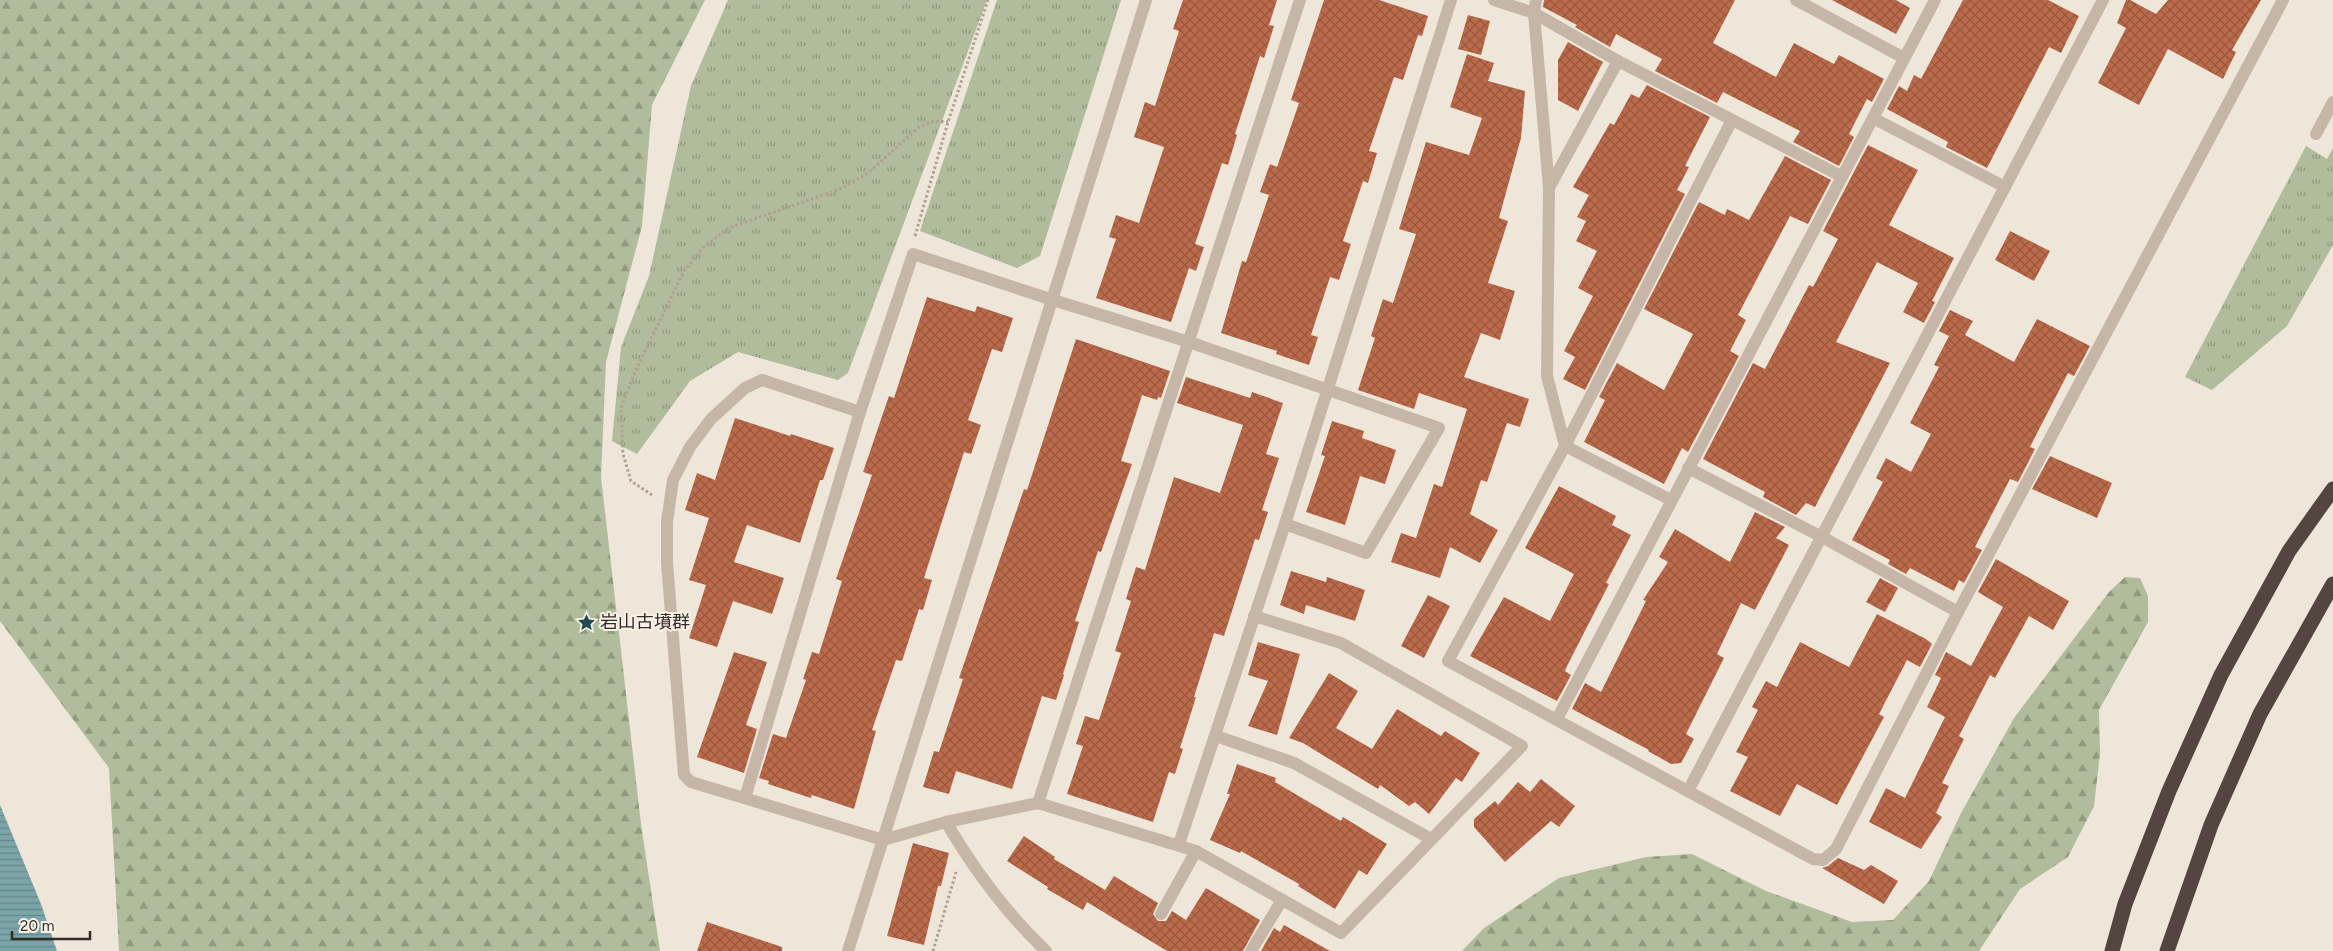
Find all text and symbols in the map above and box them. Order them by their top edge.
place label: 岩山古墳群 [600,611,690,633]
place icon: 岩山古墳群 [576,612,596,632]
scale bar [12,908,90,940]
text: 20 m [20,917,54,935]

